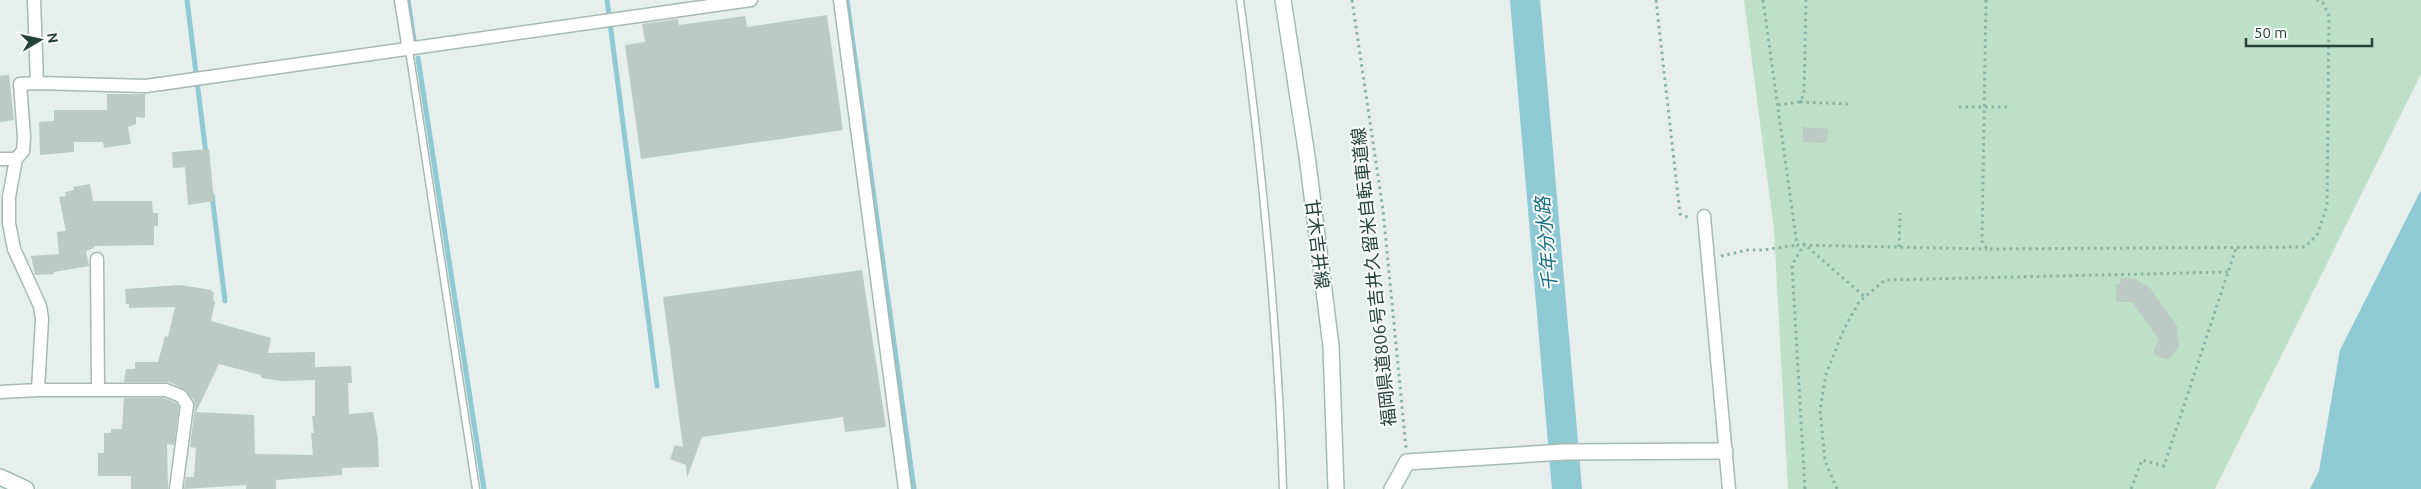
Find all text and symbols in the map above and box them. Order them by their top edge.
north arrow [15,15,65,65]
scale bar [2246,15,2372,47]
text: 50 m [2254,24,2287,41]
text: N [44,32,62,44]
street label: 福岡県道806号吉井久留米自転車道線 [1347,127,1399,427]
water label: 千年分水路 [1531,194,1561,292]
street label: 甘木吉井線 [1303,198,1333,290]

